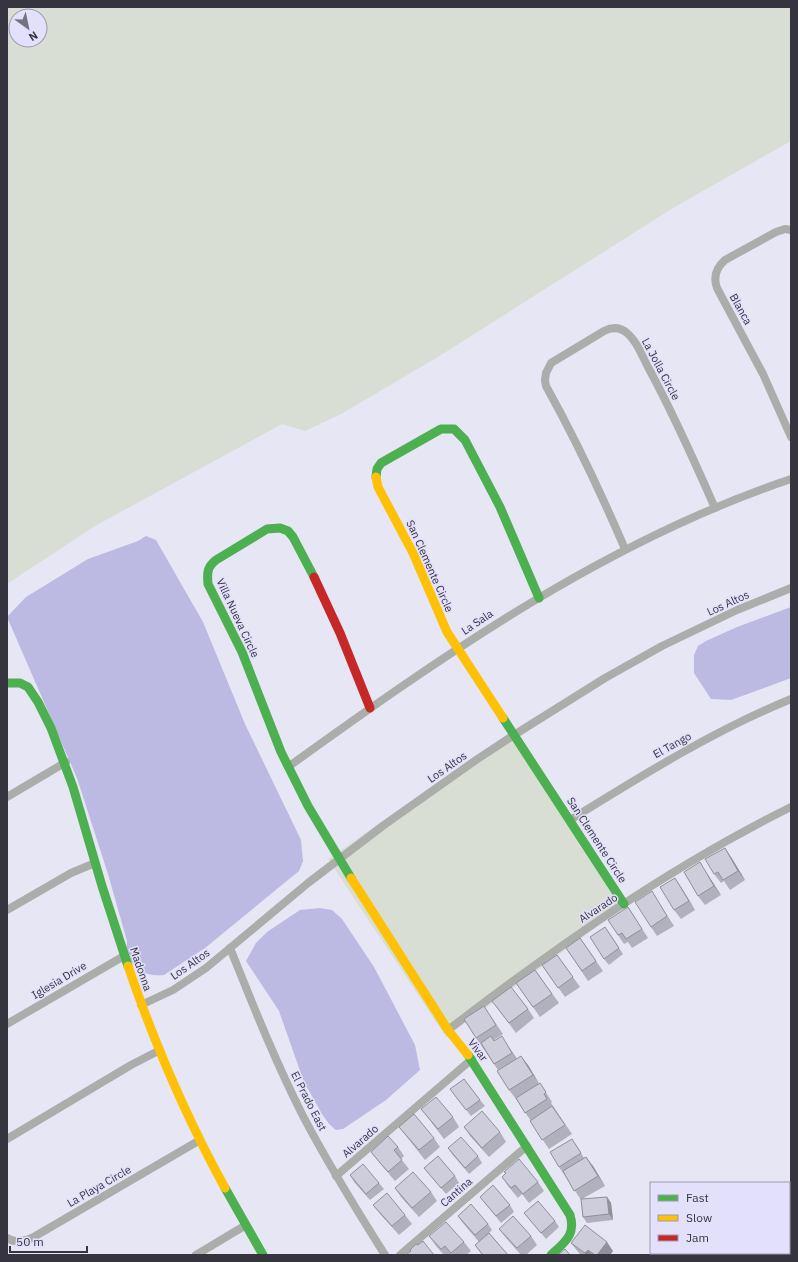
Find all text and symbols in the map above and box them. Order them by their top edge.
north arrow [8,8,48,48]
text: N [26,28,41,44]
street label: Blanca [727,291,755,327]
street label: La Jolla Circle [639,336,683,402]
street label: San Clemente Circle [403,518,457,614]
street label: Villa Nueva Circle [214,576,262,660]
street label: Los Altos [705,587,751,619]
street label: La Sala [459,606,496,638]
street label: El Tango [650,729,694,761]
street label: Los Altos [425,748,469,786]
street label: San Clemente Circle [564,794,630,886]
street label: Alvarado [576,890,620,926]
street label: Madonna [127,945,155,993]
street label: Los Altos [168,945,212,983]
street label: Iglesia Drive [29,958,89,1002]
street label: Vivar [465,1036,491,1064]
street label: El Prado East [288,1069,330,1133]
street label: Alvarado [339,1121,381,1161]
street label: La Playa Circle [65,1162,133,1210]
street label: Cantina [437,1174,475,1210]
legend [650,1182,790,1254]
text: Fast [686,1190,709,1205]
text: Slow [686,1210,712,1225]
scale bar [10,1228,87,1254]
text: Jam [686,1230,709,1245]
text: 50 m [16,1234,44,1249]

